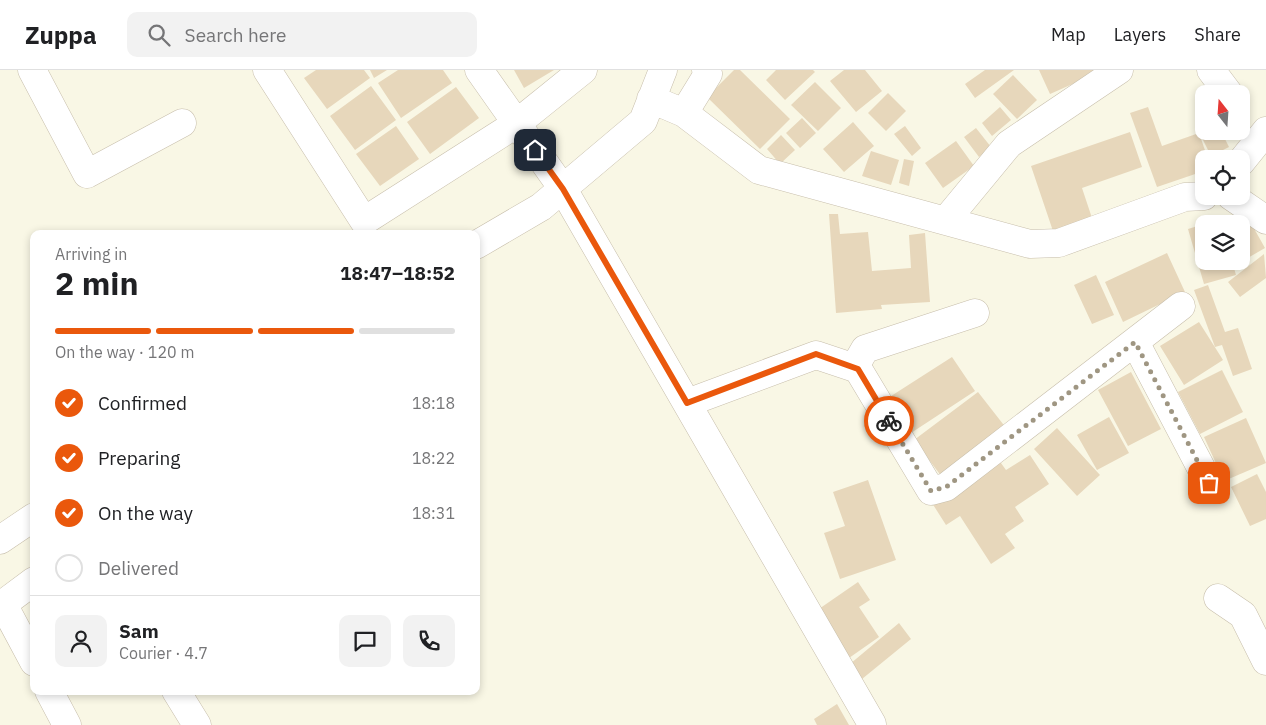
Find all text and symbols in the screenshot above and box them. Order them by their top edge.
search box [127,12,477,57]
text: Zuppa [25,19,97,51]
icon: search [145,21,173,49]
text: Search here [185,23,286,47]
text: Map [1051,23,1086,46]
text: Layers [1114,23,1166,46]
text: Share [1194,23,1241,46]
north arrow [1195,85,1250,140]
map controls [1195,85,1250,270]
pin [514,129,556,171]
icon: home [521,136,549,164]
button: locate [1195,150,1250,205]
button: layers [1195,215,1250,270]
text: Arriving in [55,244,127,264]
text: 18:47–18:52 [340,261,455,285]
text: 2 min [55,262,139,304]
text: On the way · 120 m [55,342,194,362]
icon: check [55,389,83,417]
text: Confirmed [98,391,187,415]
text: 18:18 [412,393,455,413]
courier [864,396,914,446]
icon: bike [875,407,903,435]
icon: check [55,444,83,472]
text: Preparing [98,446,180,470]
text: 18:22 [412,448,455,468]
pin [1188,462,1230,504]
icon: bag [1195,469,1223,497]
icon: check [55,499,83,527]
text: On the way [98,501,193,525]
text: 18:31 [412,503,455,523]
text: Delivered [98,556,179,580]
button: person [55,615,107,667]
button: chat [339,615,391,667]
button: phone [403,615,455,667]
text: Sam [119,619,159,643]
text: Courier · 4.7 [119,643,208,663]

